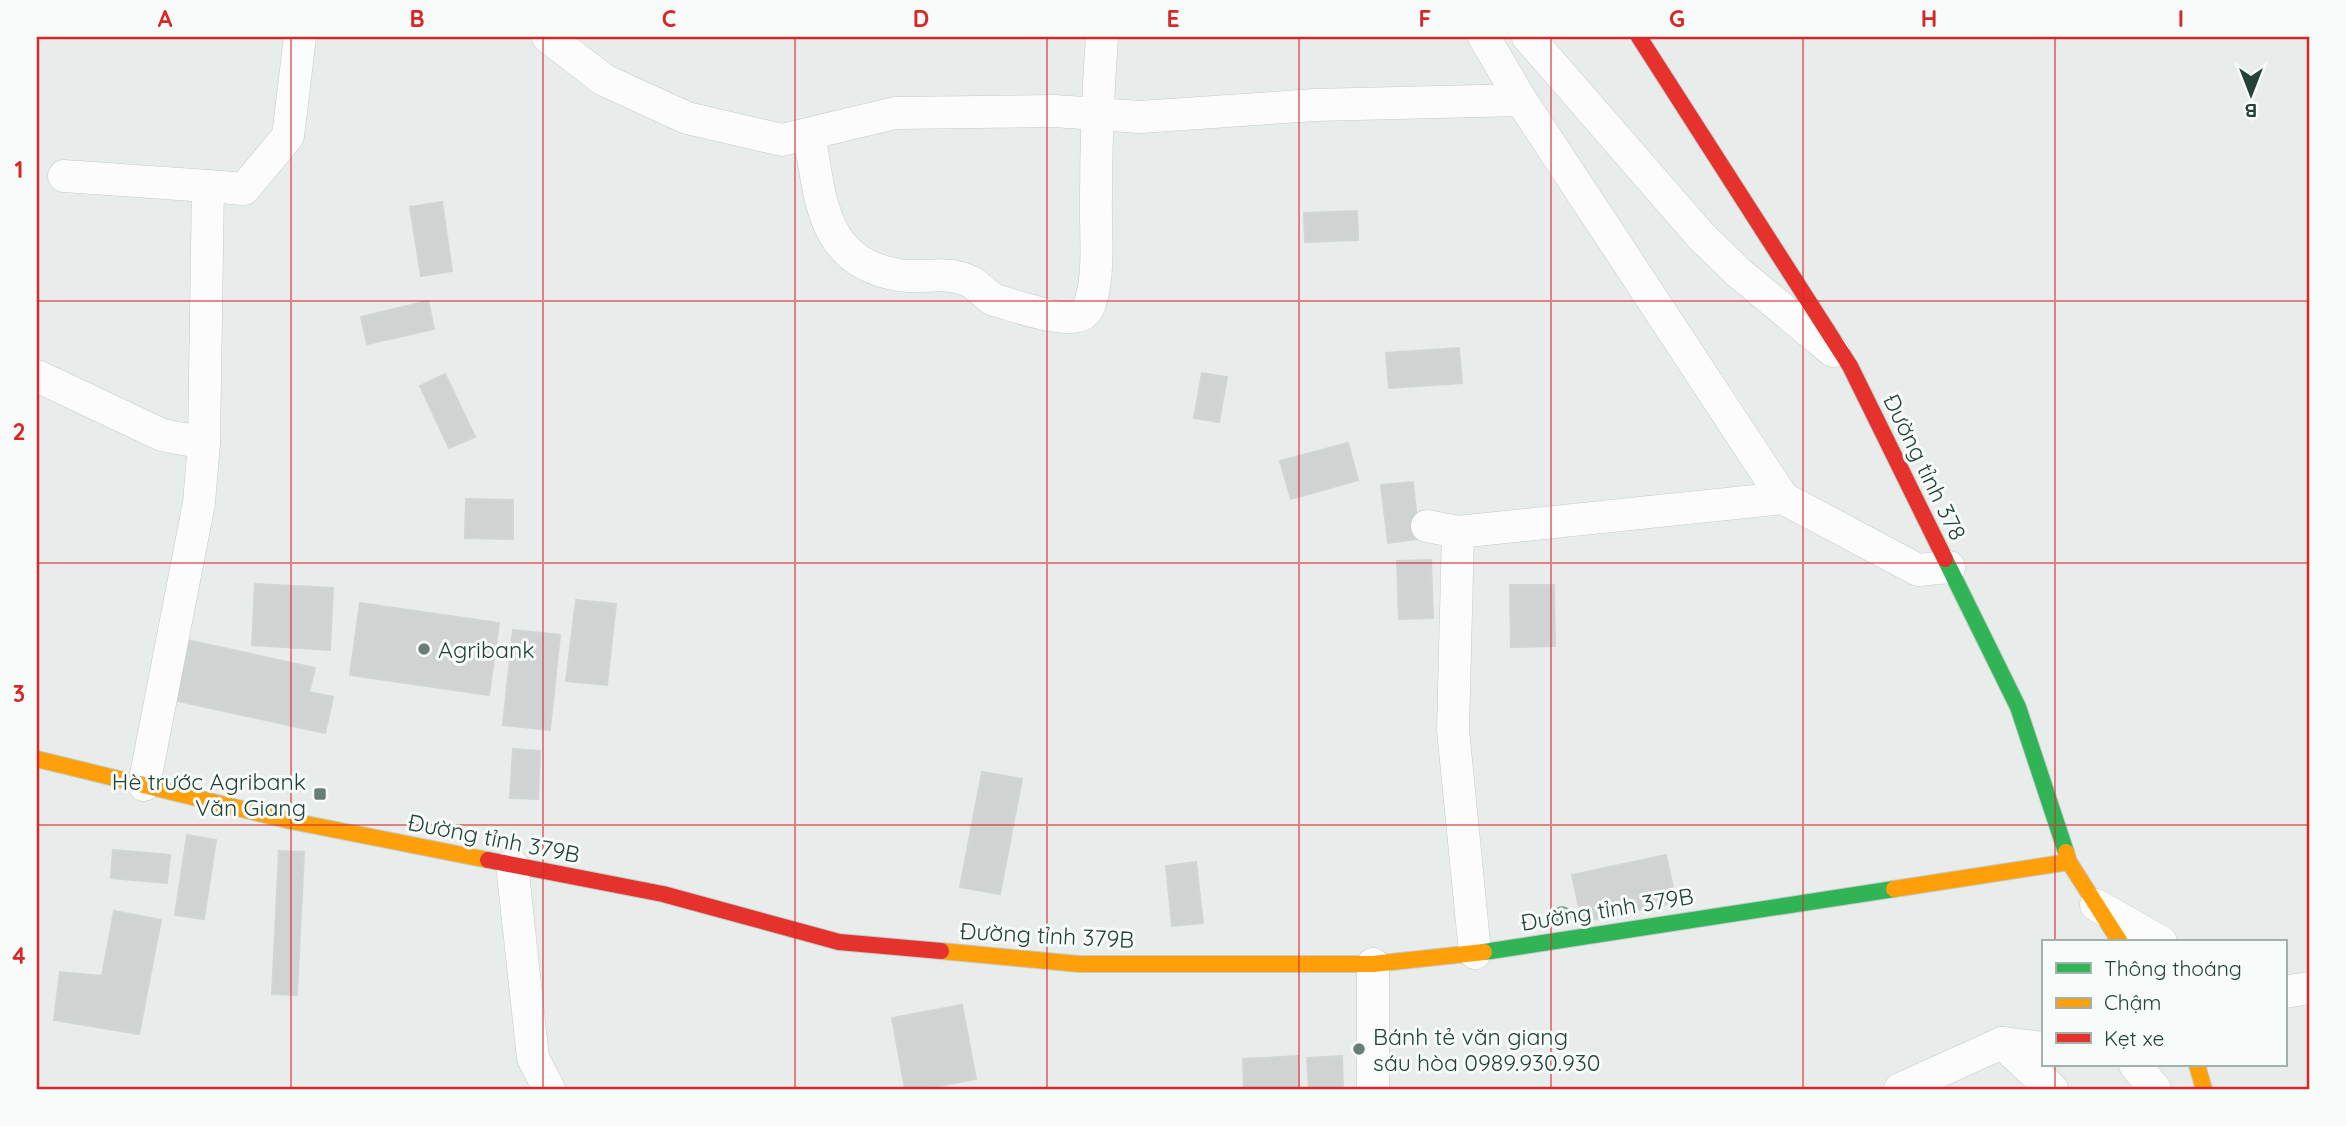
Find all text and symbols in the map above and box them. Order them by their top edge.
text: A [158,4,173,33]
text: B [409,4,425,33]
text: C [662,4,676,33]
text: D [913,4,929,33]
text: E [1166,4,1180,33]
text: F [1419,4,1431,33]
text: G [1669,4,1685,33]
text: H [1921,4,1937,33]
text: I [2178,4,2184,33]
north arrow [2216,60,2286,130]
text: B [2245,99,2257,123]
text: 1 [15,155,23,184]
street label: Đường tỉnh 378 [1877,389,1973,545]
text: 2 [12,417,26,446]
place label: Agribank [438,635,535,664]
marker: Agribank [416,641,432,657]
text: 3 [13,679,25,708]
place label: Hè trước Agribank Văn Giang [112,767,306,822]
marker: Hè trước Agribank Văn Giang [312,786,328,802]
street label: Đường tỉnh 379B [406,807,582,869]
street label: Đường tỉnh 379B [1519,881,1695,937]
street label: Đường tỉnh 379B [959,916,1135,954]
legend [2042,940,2286,1066]
text: 4 [12,941,26,970]
text: Thông thoáng [2104,955,2242,981]
text: Chậm [2104,989,2162,1015]
place label: Bánh tẻ văn giang sáu hòa 0989.930.930 [1373,1022,1601,1077]
text: Kẹt xe [2104,1025,2164,1051]
marker: Bánh tẻ văn giang sáu hòa 0989.930.930 [1351,1041,1367,1057]

